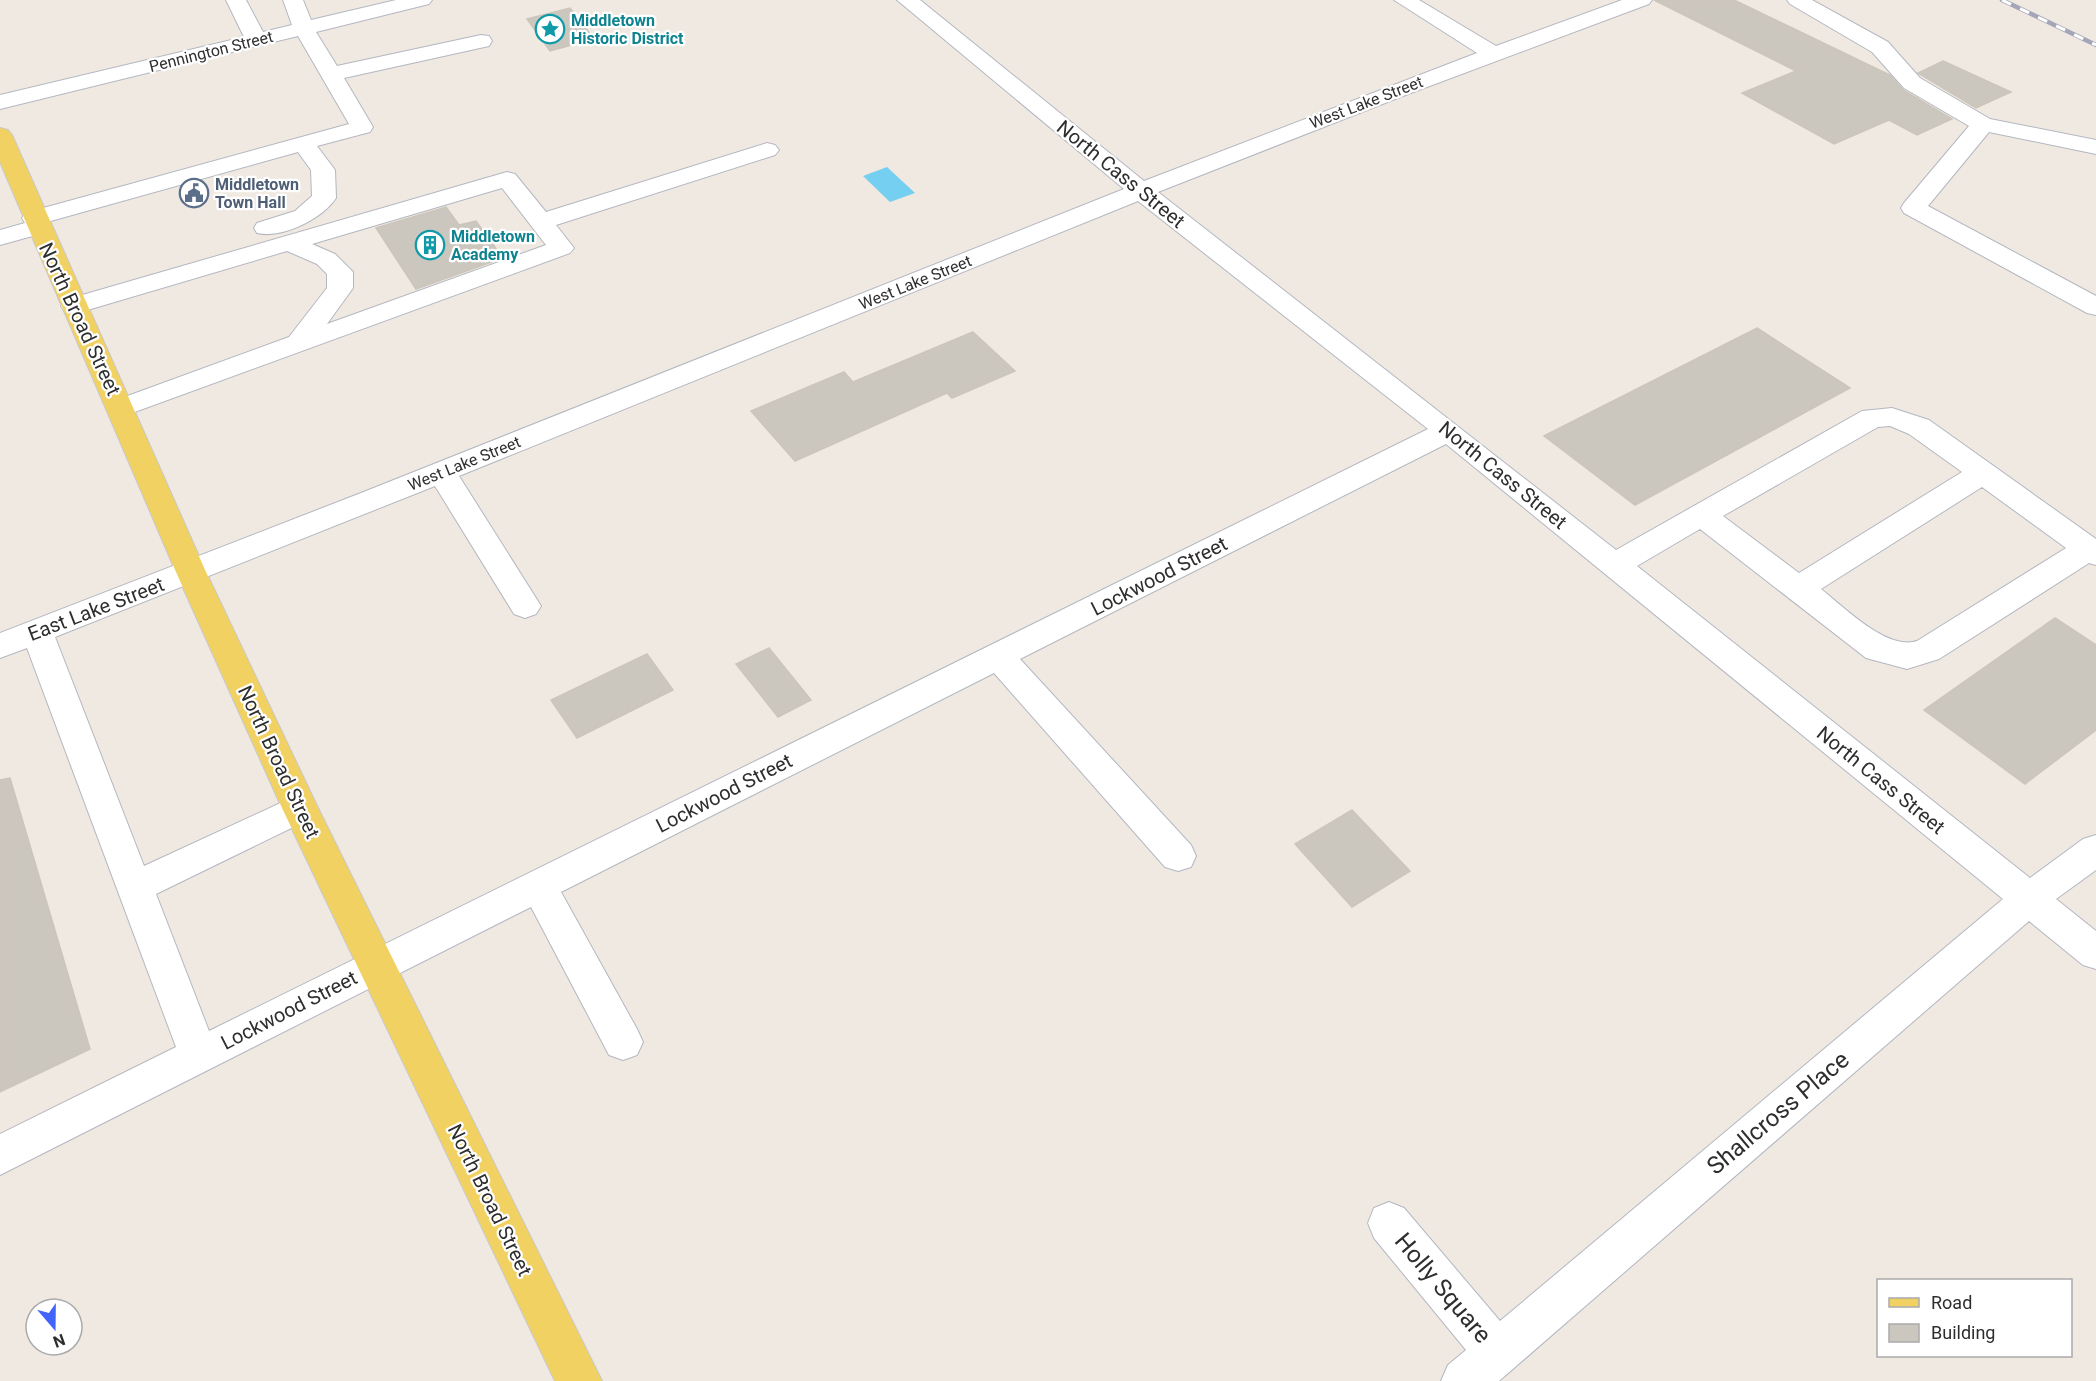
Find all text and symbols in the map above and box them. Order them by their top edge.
place label: Middletown Historic District [571,11,684,48]
place icon: Middletown Historic District [534,13,566,45]
street label: Pennington Street [147,27,275,76]
street label: West Lake Street [1307,72,1426,133]
street label: North Cass Street [1052,115,1190,233]
place label: Middletown Town Hall [215,175,299,212]
public building icon: Middletown Town Hall [178,177,210,209]
place label: Middletown Academy [451,227,535,264]
building icon: Middletown Academy [414,229,446,261]
street label: North Broad Street [34,239,126,399]
street label: West Lake Street [856,251,974,314]
street label: North Cass Street [1434,416,1572,534]
street label: West Lake Street [405,432,523,495]
street label: Lockwood Street [1087,531,1231,621]
street label: East Lake Street [24,572,168,646]
street label: North Broad Street [233,682,325,842]
street label: North Cass Street [1812,721,1950,839]
street label: Lockwood Street [652,748,796,838]
street label: Lockwood Street [217,965,361,1055]
street label: Shallcross Place [1701,1046,1855,1180]
street label: North Broad Street [443,1120,537,1280]
street label: Holly Square [1389,1227,1497,1349]
legend [1877,1279,2072,1357]
text: Road [1931,1292,1972,1313]
north arrow [24,1297,84,1357]
text: Building [1931,1322,1995,1343]
text: N [50,1330,68,1351]

